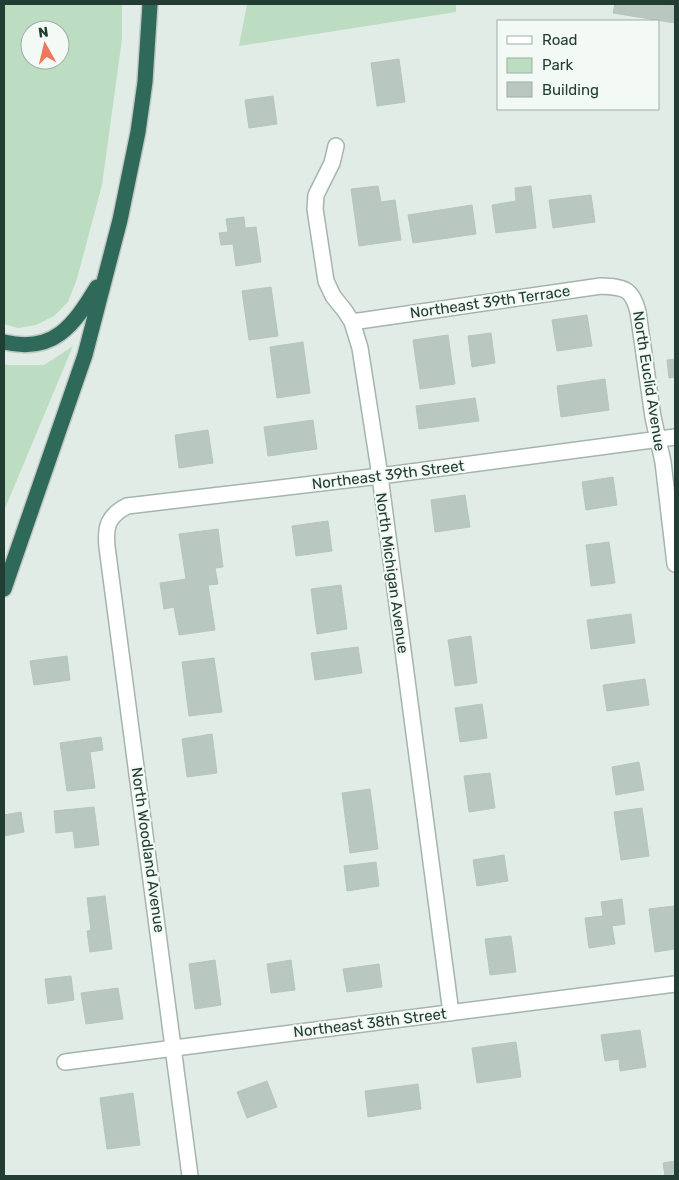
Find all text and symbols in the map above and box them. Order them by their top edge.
north arrow [20,20,70,70]
legend [497,20,659,110]
text: N [37,24,49,42]
text: Road [542,31,578,49]
text: Park [542,56,573,74]
text: Building [542,81,599,99]
street label: Northeast 39th Terrace [409,282,571,322]
street label: North Euclid Avenue [629,310,669,452]
street label: Northeast 39th Street [311,457,465,493]
street label: North Michigan Avenue [372,491,412,655]
street label: North Woodland Avenue [127,766,169,934]
street label: Northeast 38th Street [292,1005,448,1041]

